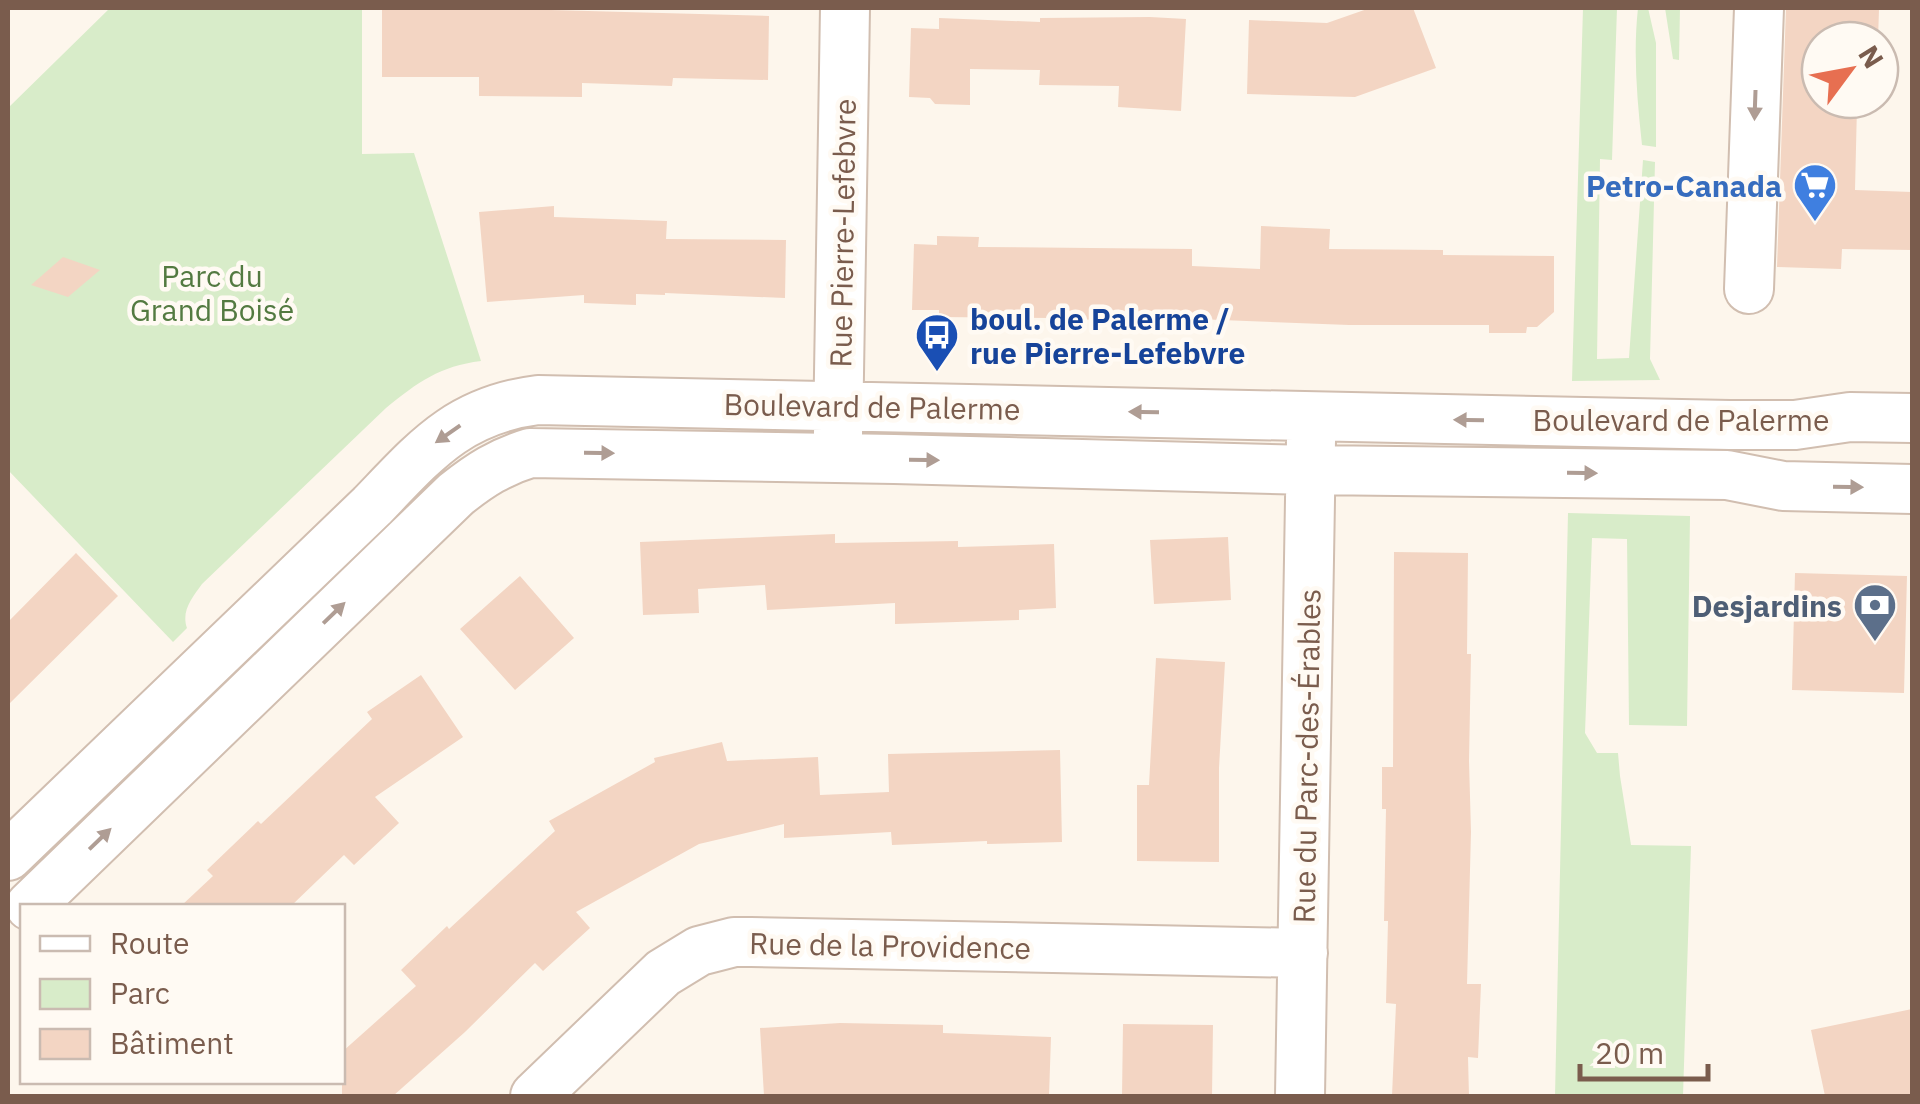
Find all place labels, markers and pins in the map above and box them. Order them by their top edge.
supermarket icon: Petro-Canada [1792,162,1838,223]
place label: Petro-Canada [1586,166,1782,205]
place label: boul. de Palerme / rue Pierre-Lefebvre [970,299,1245,372]
bus stop icon: boul. de Palerme / rue Pierre-Lefebvre [914,312,960,373]
bank icon: Desjardins [1852,582,1898,643]
place label: Desjardins [1692,586,1842,625]

